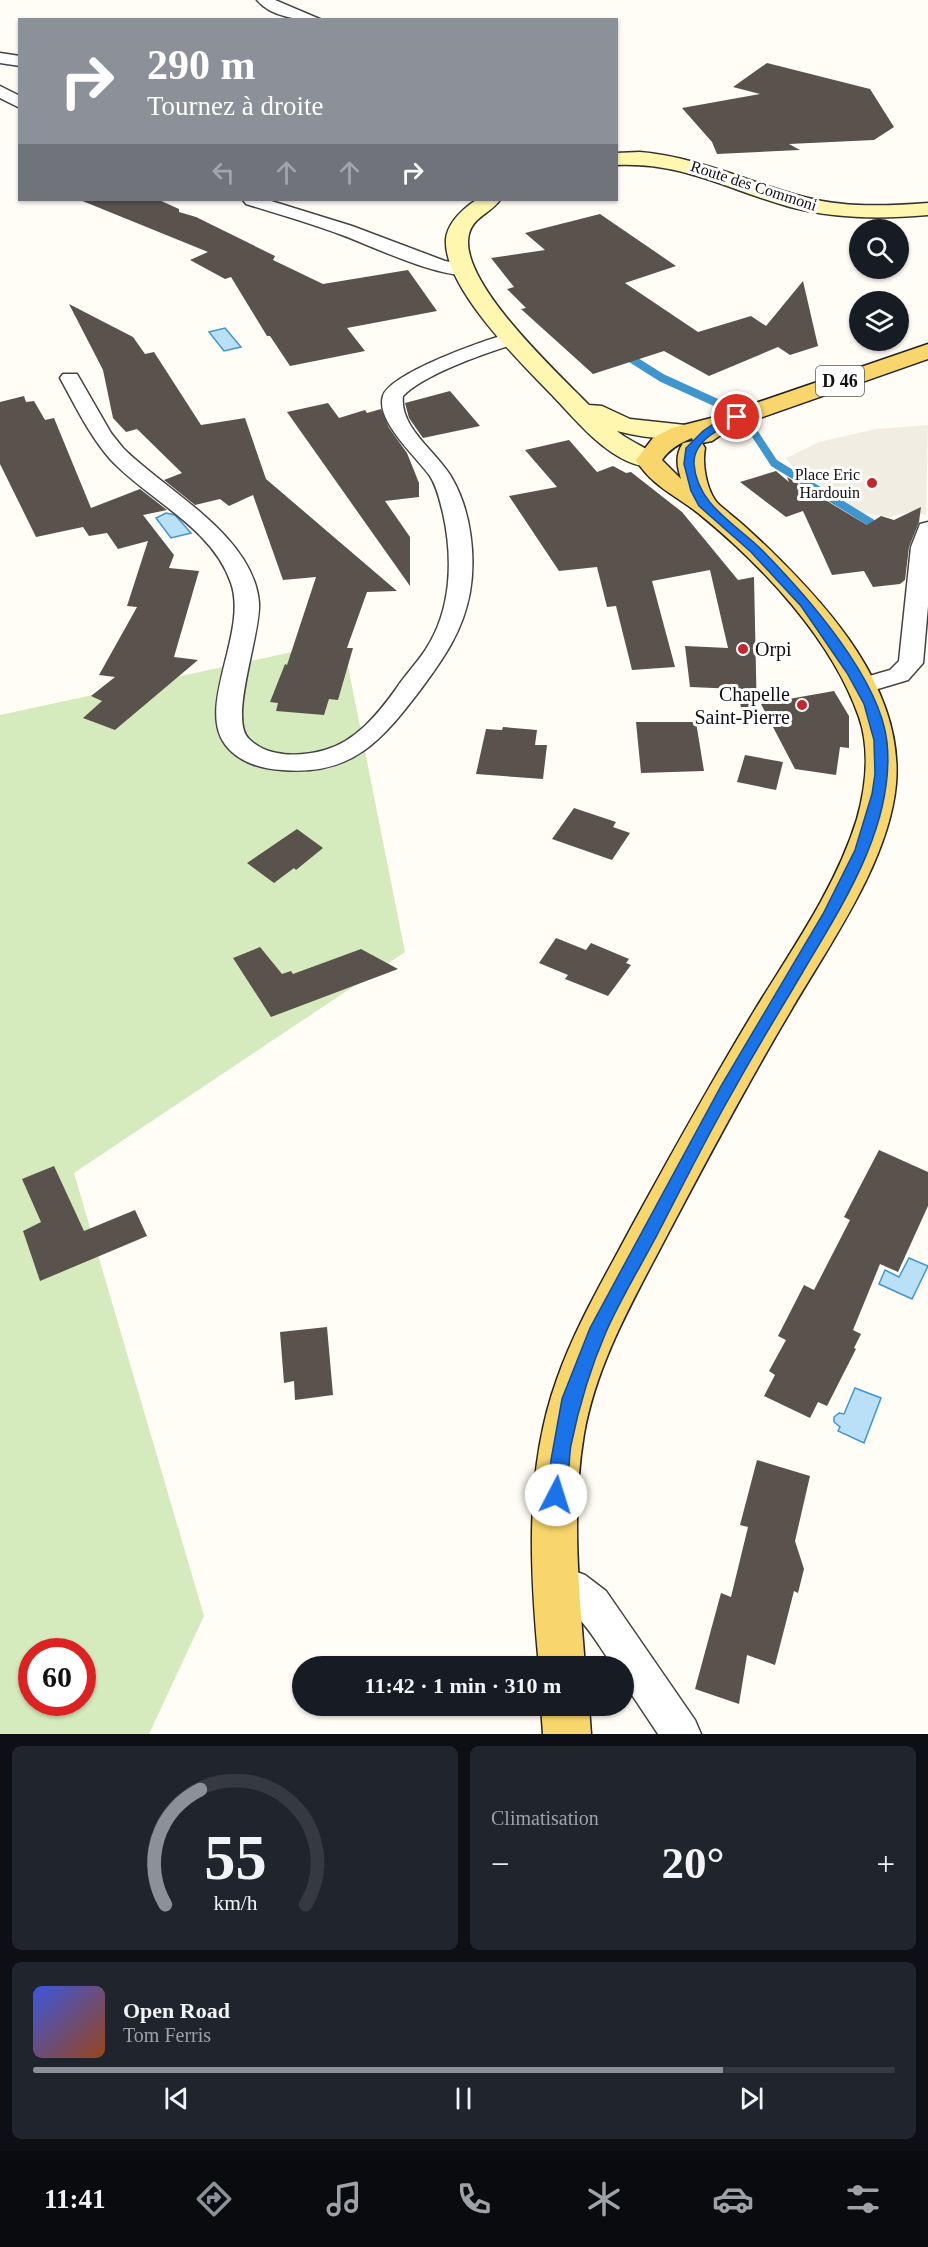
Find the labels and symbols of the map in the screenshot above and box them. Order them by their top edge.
street label: Route des Commoni [689,157,820,214]
road number: D 46 [816,366,864,396]
pin [711,391,762,442]
place label: Place Eric Hardouin [795,466,860,501]
marker: Place Eric Hardouin [865,476,879,490]
place label: Orpi [755,638,792,661]
marker: Orpi [736,642,750,656]
place label: Chapelle Saint-Pierre [694,683,790,728]
marker: Chapelle Saint-Pierre [795,698,809,712]
position arrow [524,1463,588,1527]
speed limit sign: 60 [18,1638,96,1716]

